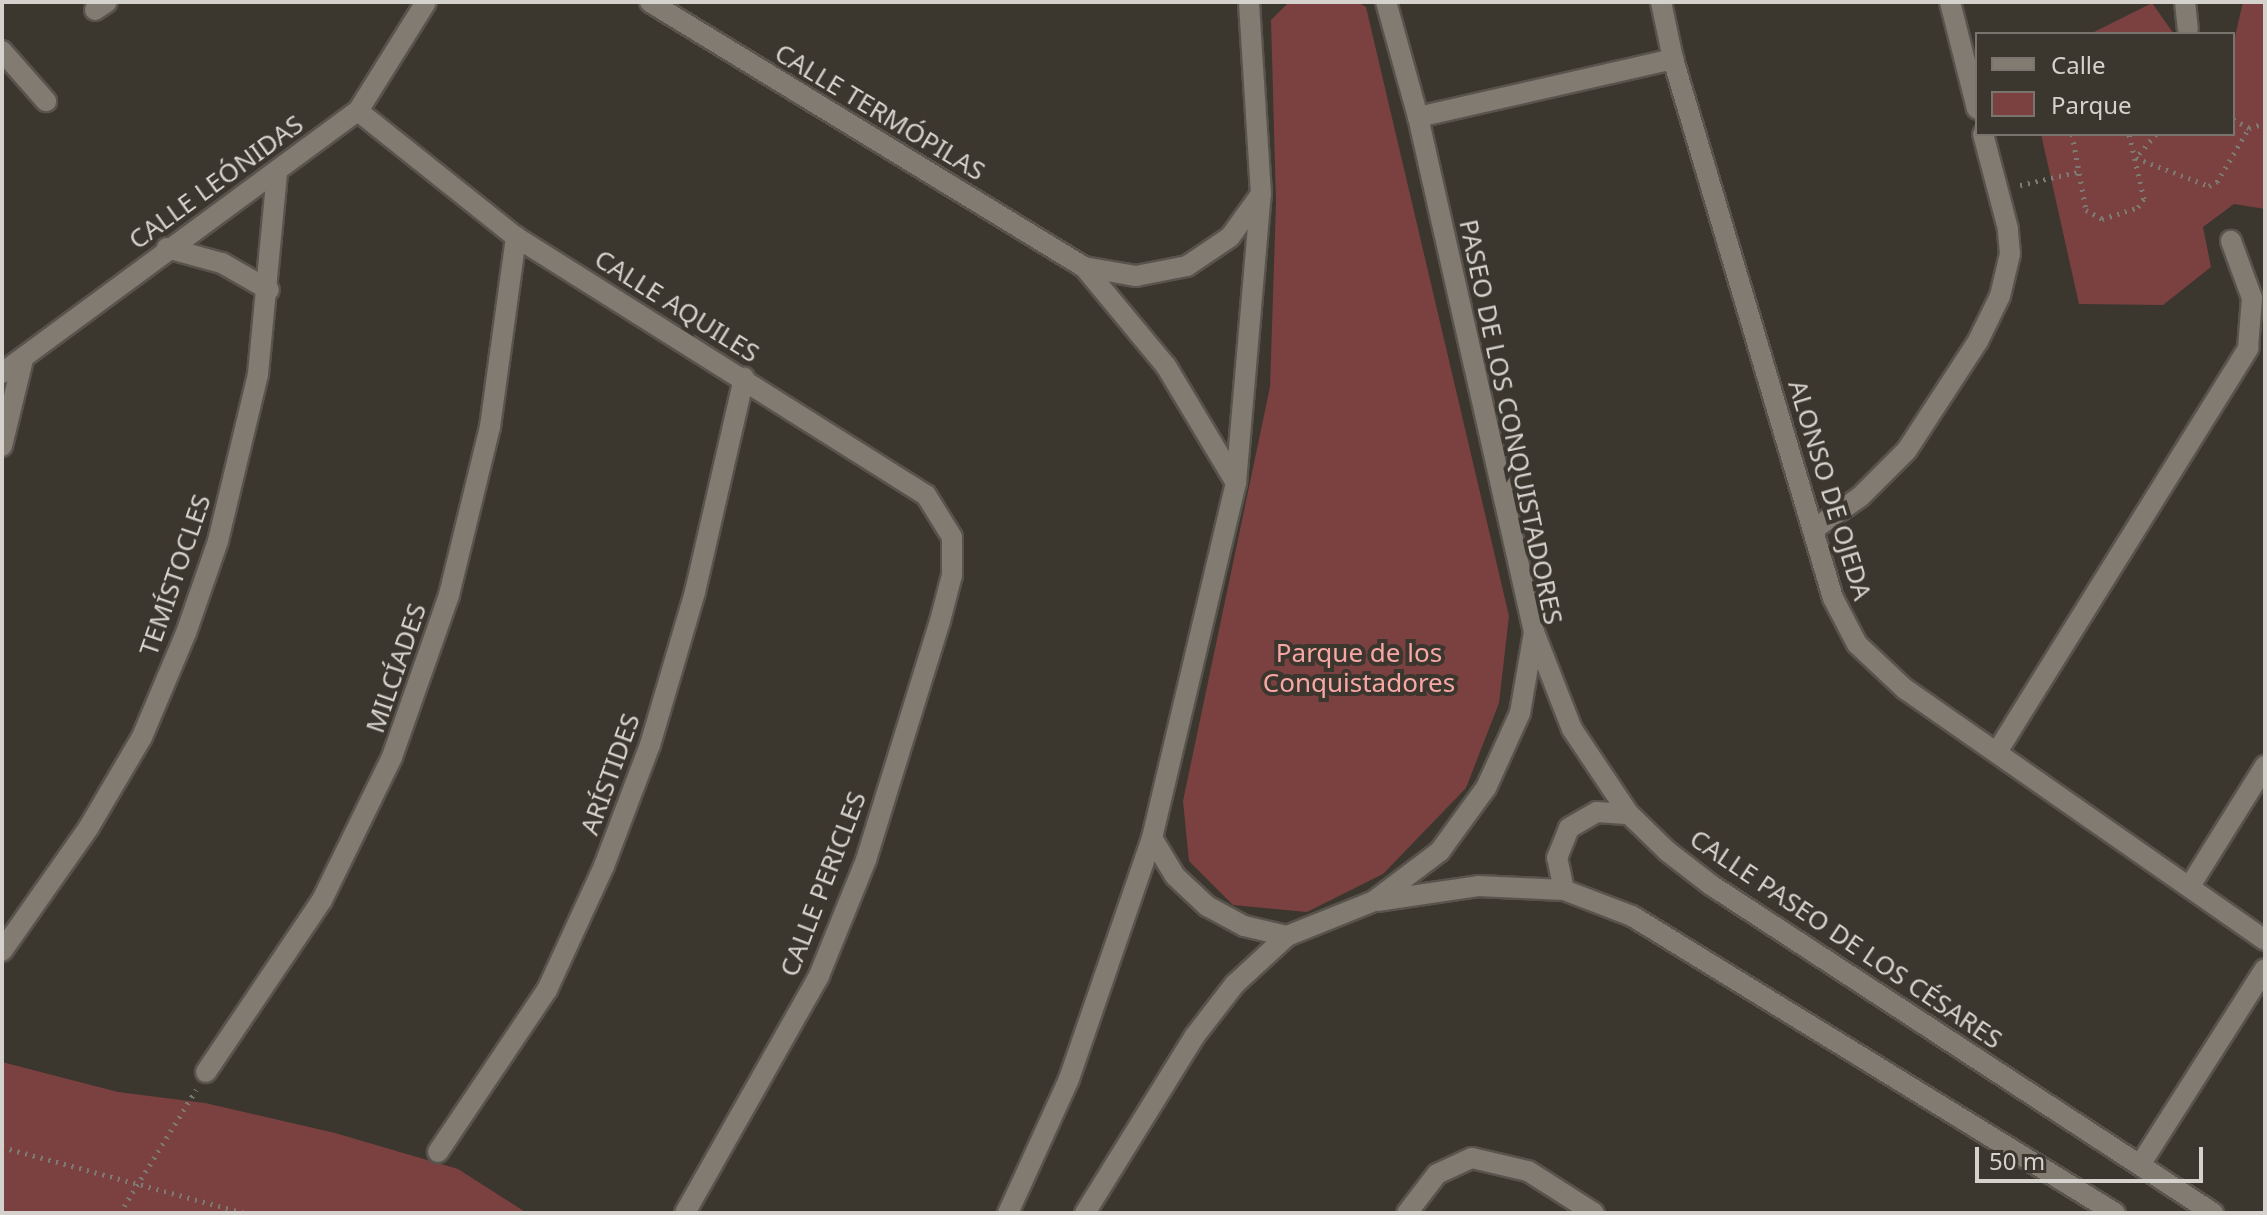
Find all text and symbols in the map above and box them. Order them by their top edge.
legend [1975,32,2235,136]
street label: CALLE TERMÓPILAS [769,37,991,187]
text: Calle [2051,48,2106,81]
text: Parque [2051,88,2132,121]
street label: CALLE LEÓNIDAS [123,108,309,256]
street label: PASEO DE LOS CONQUISTADORES [1453,217,1569,627]
street label: CALLE AQUILES [589,243,765,369]
street label: ALONSO DE OJEDA [1782,376,1878,604]
street label: TEMÍSTOCLES [133,490,217,660]
street label: MILCÍADES [359,599,433,737]
park label: Parque de los Conquistadores [1263,637,1455,698]
street label: ARÍSTIDES [574,709,646,839]
street label: CALLE PERICLES [773,787,873,981]
street label: CALLE PASEO DE LOS CÉSARES [1684,823,2008,1055]
scale bar [1979,1131,2207,1181]
text: 50 m [1989,1144,2045,1177]

